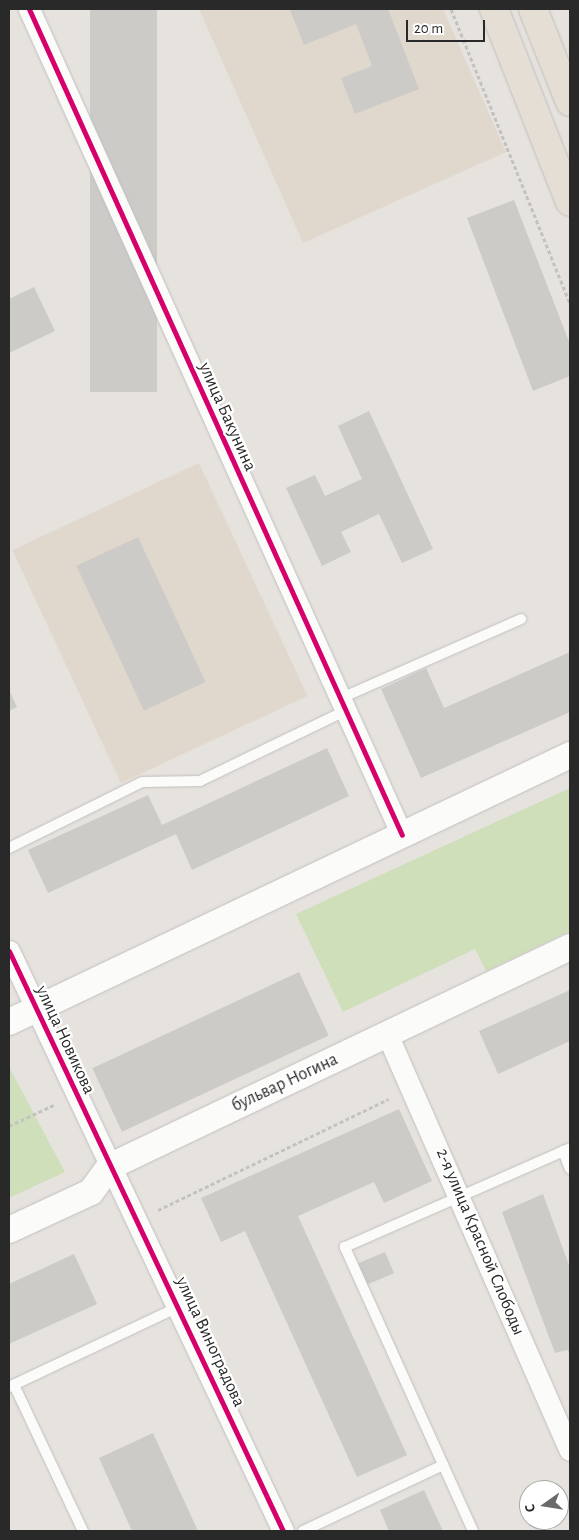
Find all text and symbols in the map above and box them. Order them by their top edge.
scale bar [409,10,488,42]
text: 20 m [414,21,443,36]
street label: улица Бакунина [193,359,261,475]
street label: улица Новикова [30,982,100,1098]
street label: бульвар Ногина [228,1049,342,1117]
street label: 2-я улица Красной Слободы [431,1145,529,1339]
street label: улица Виноградова [170,1274,250,1410]
north arrow [519,1480,569,1530]
text: С [523,1503,538,1513]

